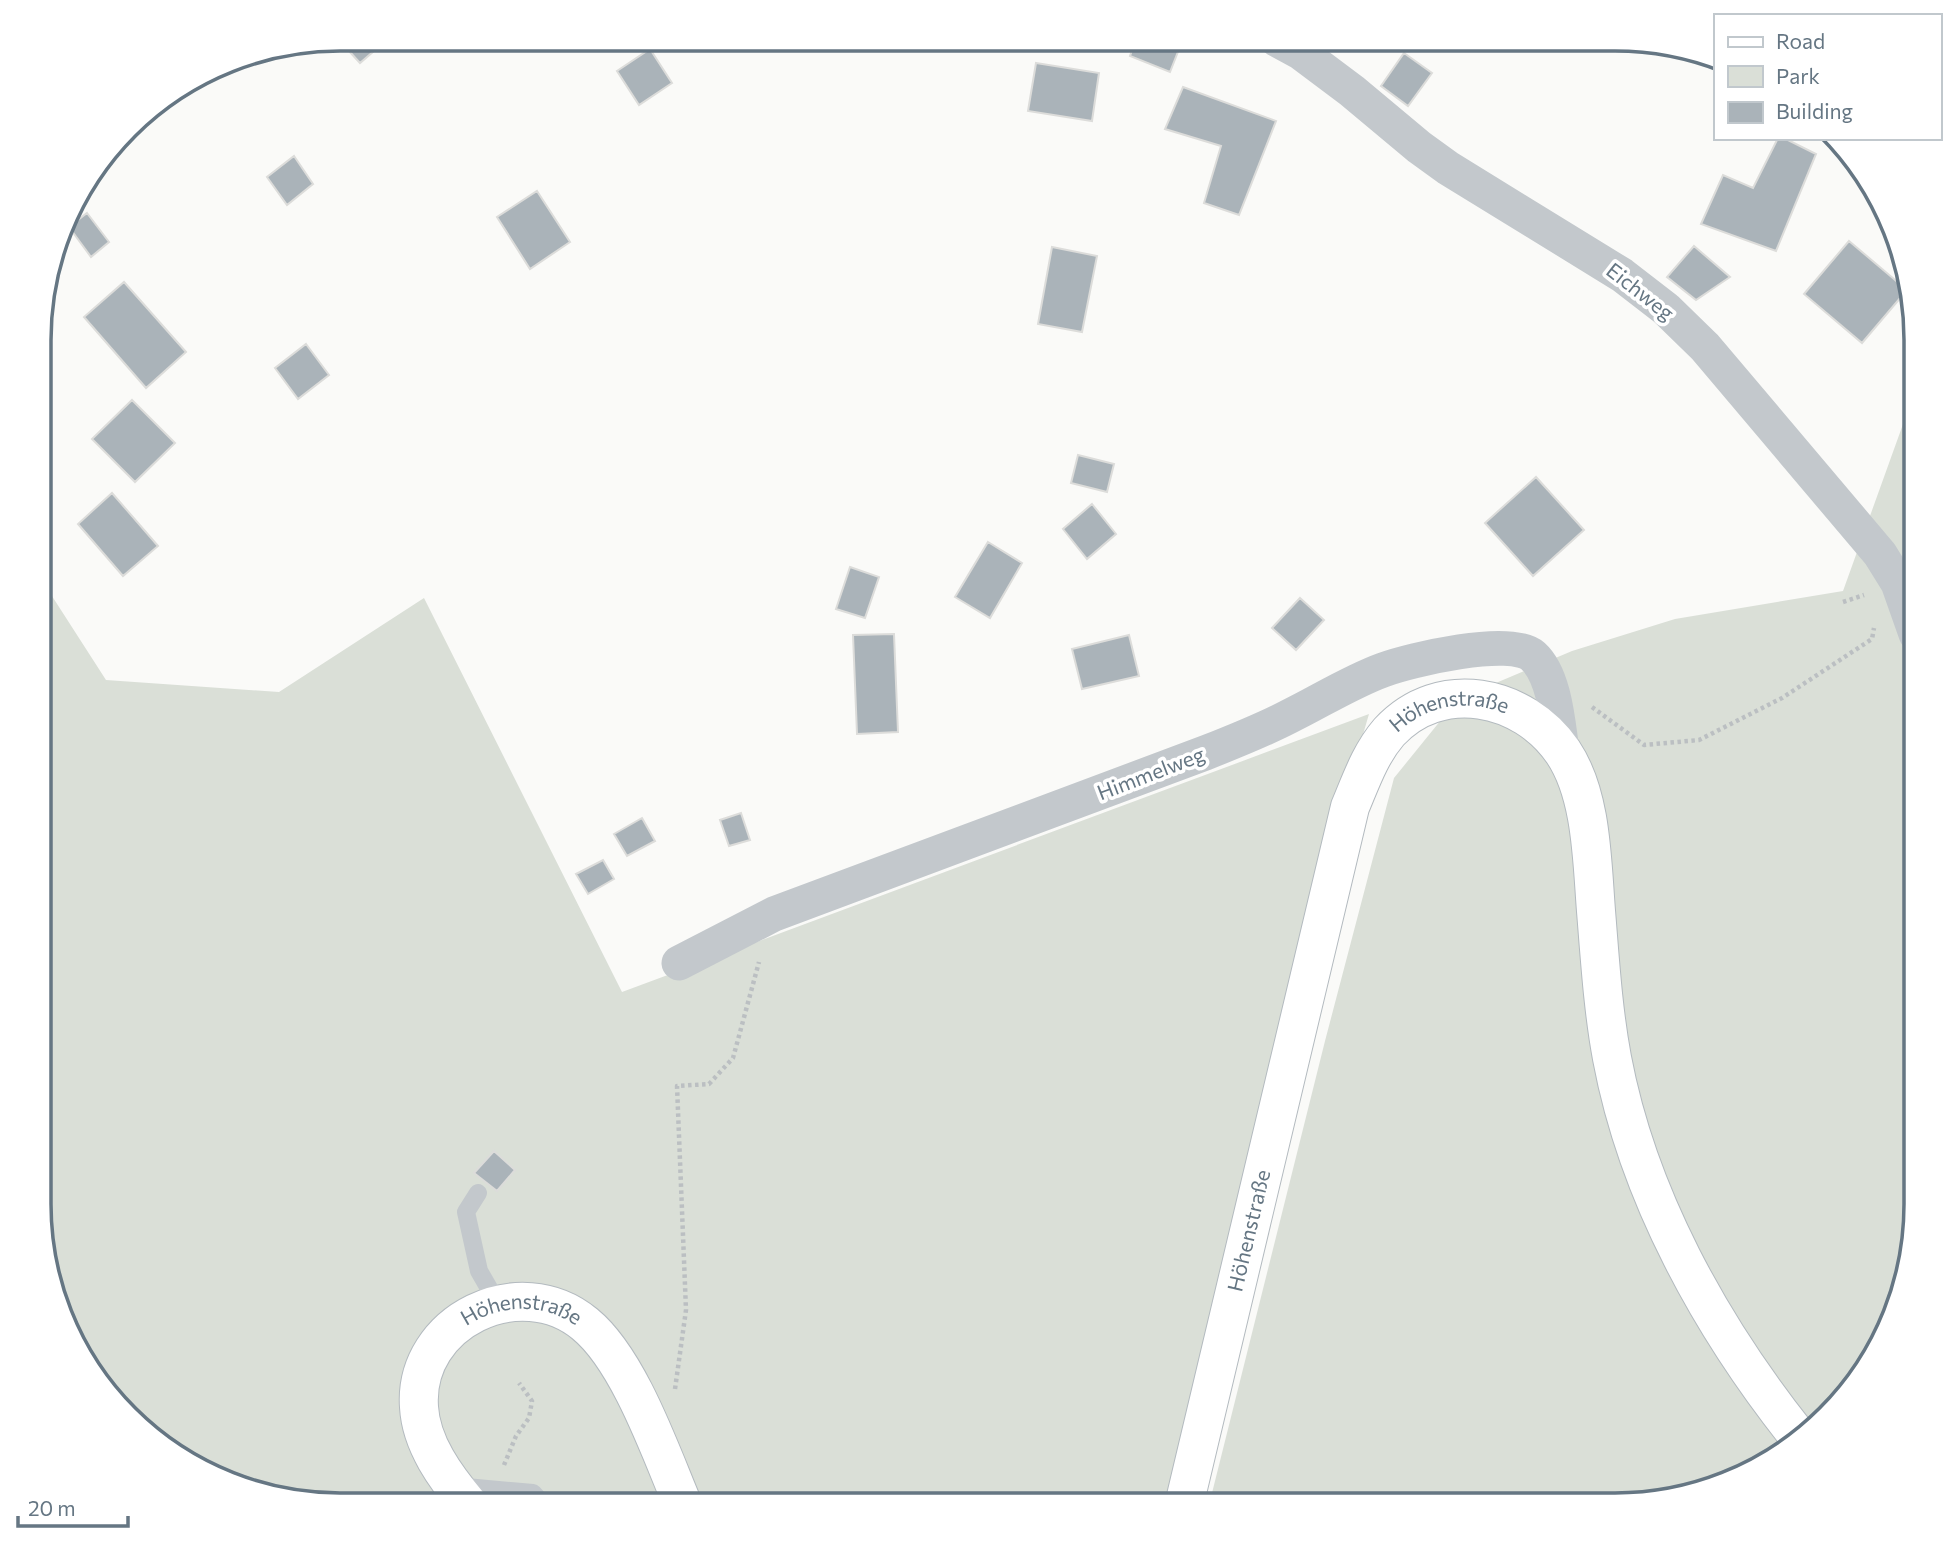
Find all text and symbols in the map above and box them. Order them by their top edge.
legend [1714,14,1941,140]
text: Road [1776,28,1825,53]
text: Park [1776,63,1820,88]
text: Building [1776,98,1853,123]
street label: Eichweg [1602,257,1680,325]
street label: Höhenstraße [1383,684,1513,736]
street label: Himmelweg [1093,741,1208,805]
street label: Höhenstraße [1221,1167,1274,1294]
text: Höhenstraße [456,1288,587,1330]
street label: Höhenstraße [459,1313,583,1339]
scale bar [18,1484,128,1528]
text: 20 m [28,1495,76,1520]

